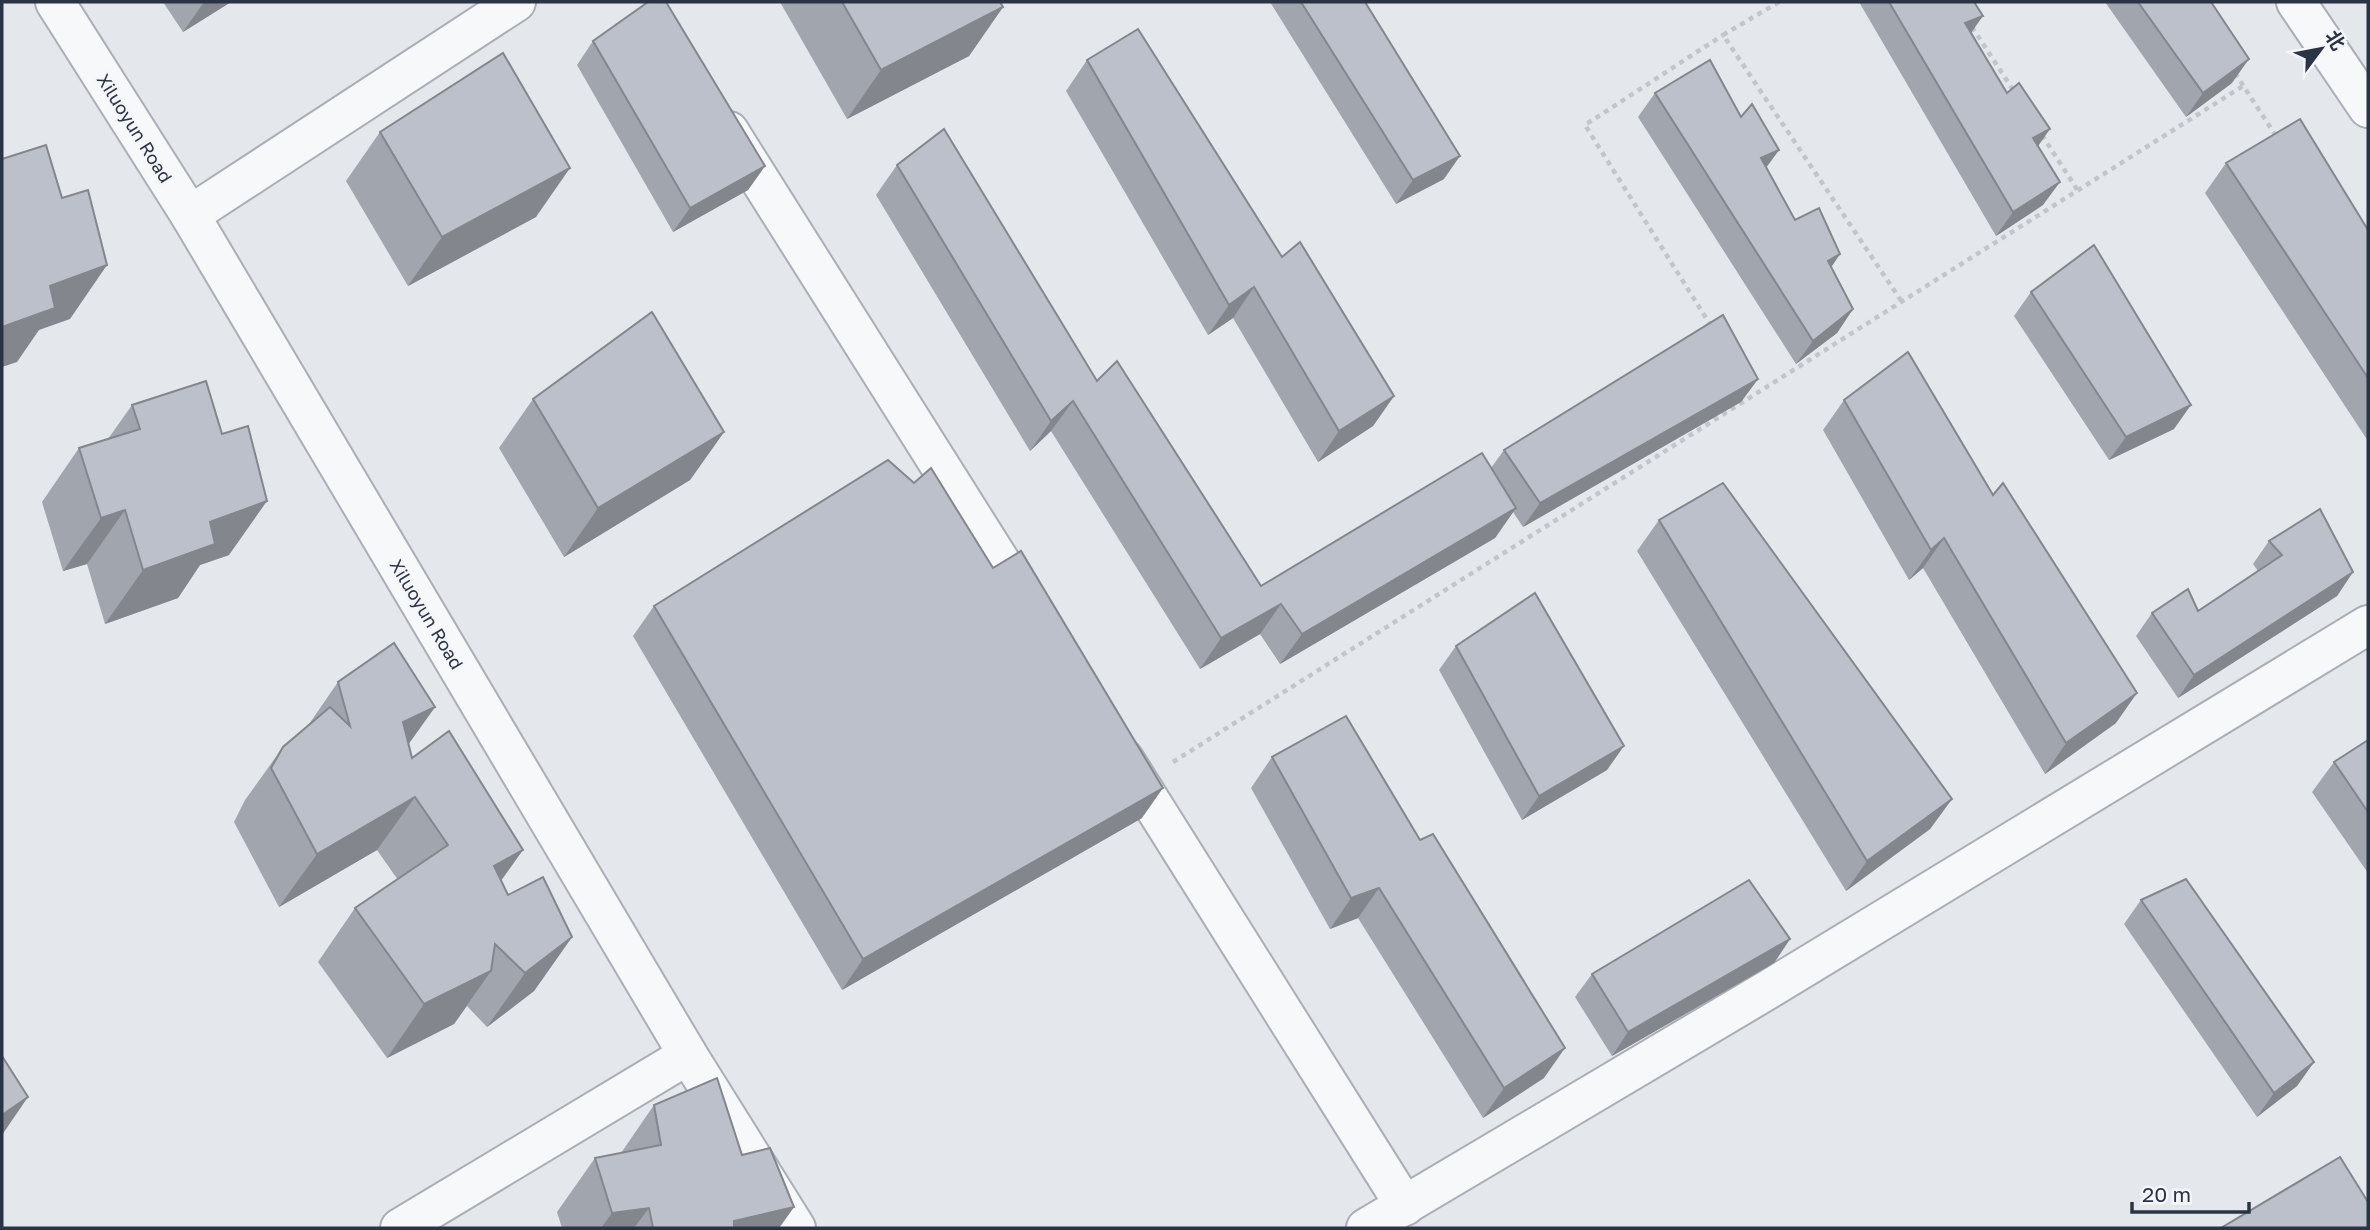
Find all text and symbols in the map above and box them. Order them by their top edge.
north arrow [2286,14,2356,84]
text: 北 [2321,26,2351,54]
street label: Xiluoyun Road [93,69,177,187]
street label: Xiluoyun Road [386,555,468,673]
scale bar [2132,1170,2249,1214]
text: 20 m [2142,1181,2191,1207]

